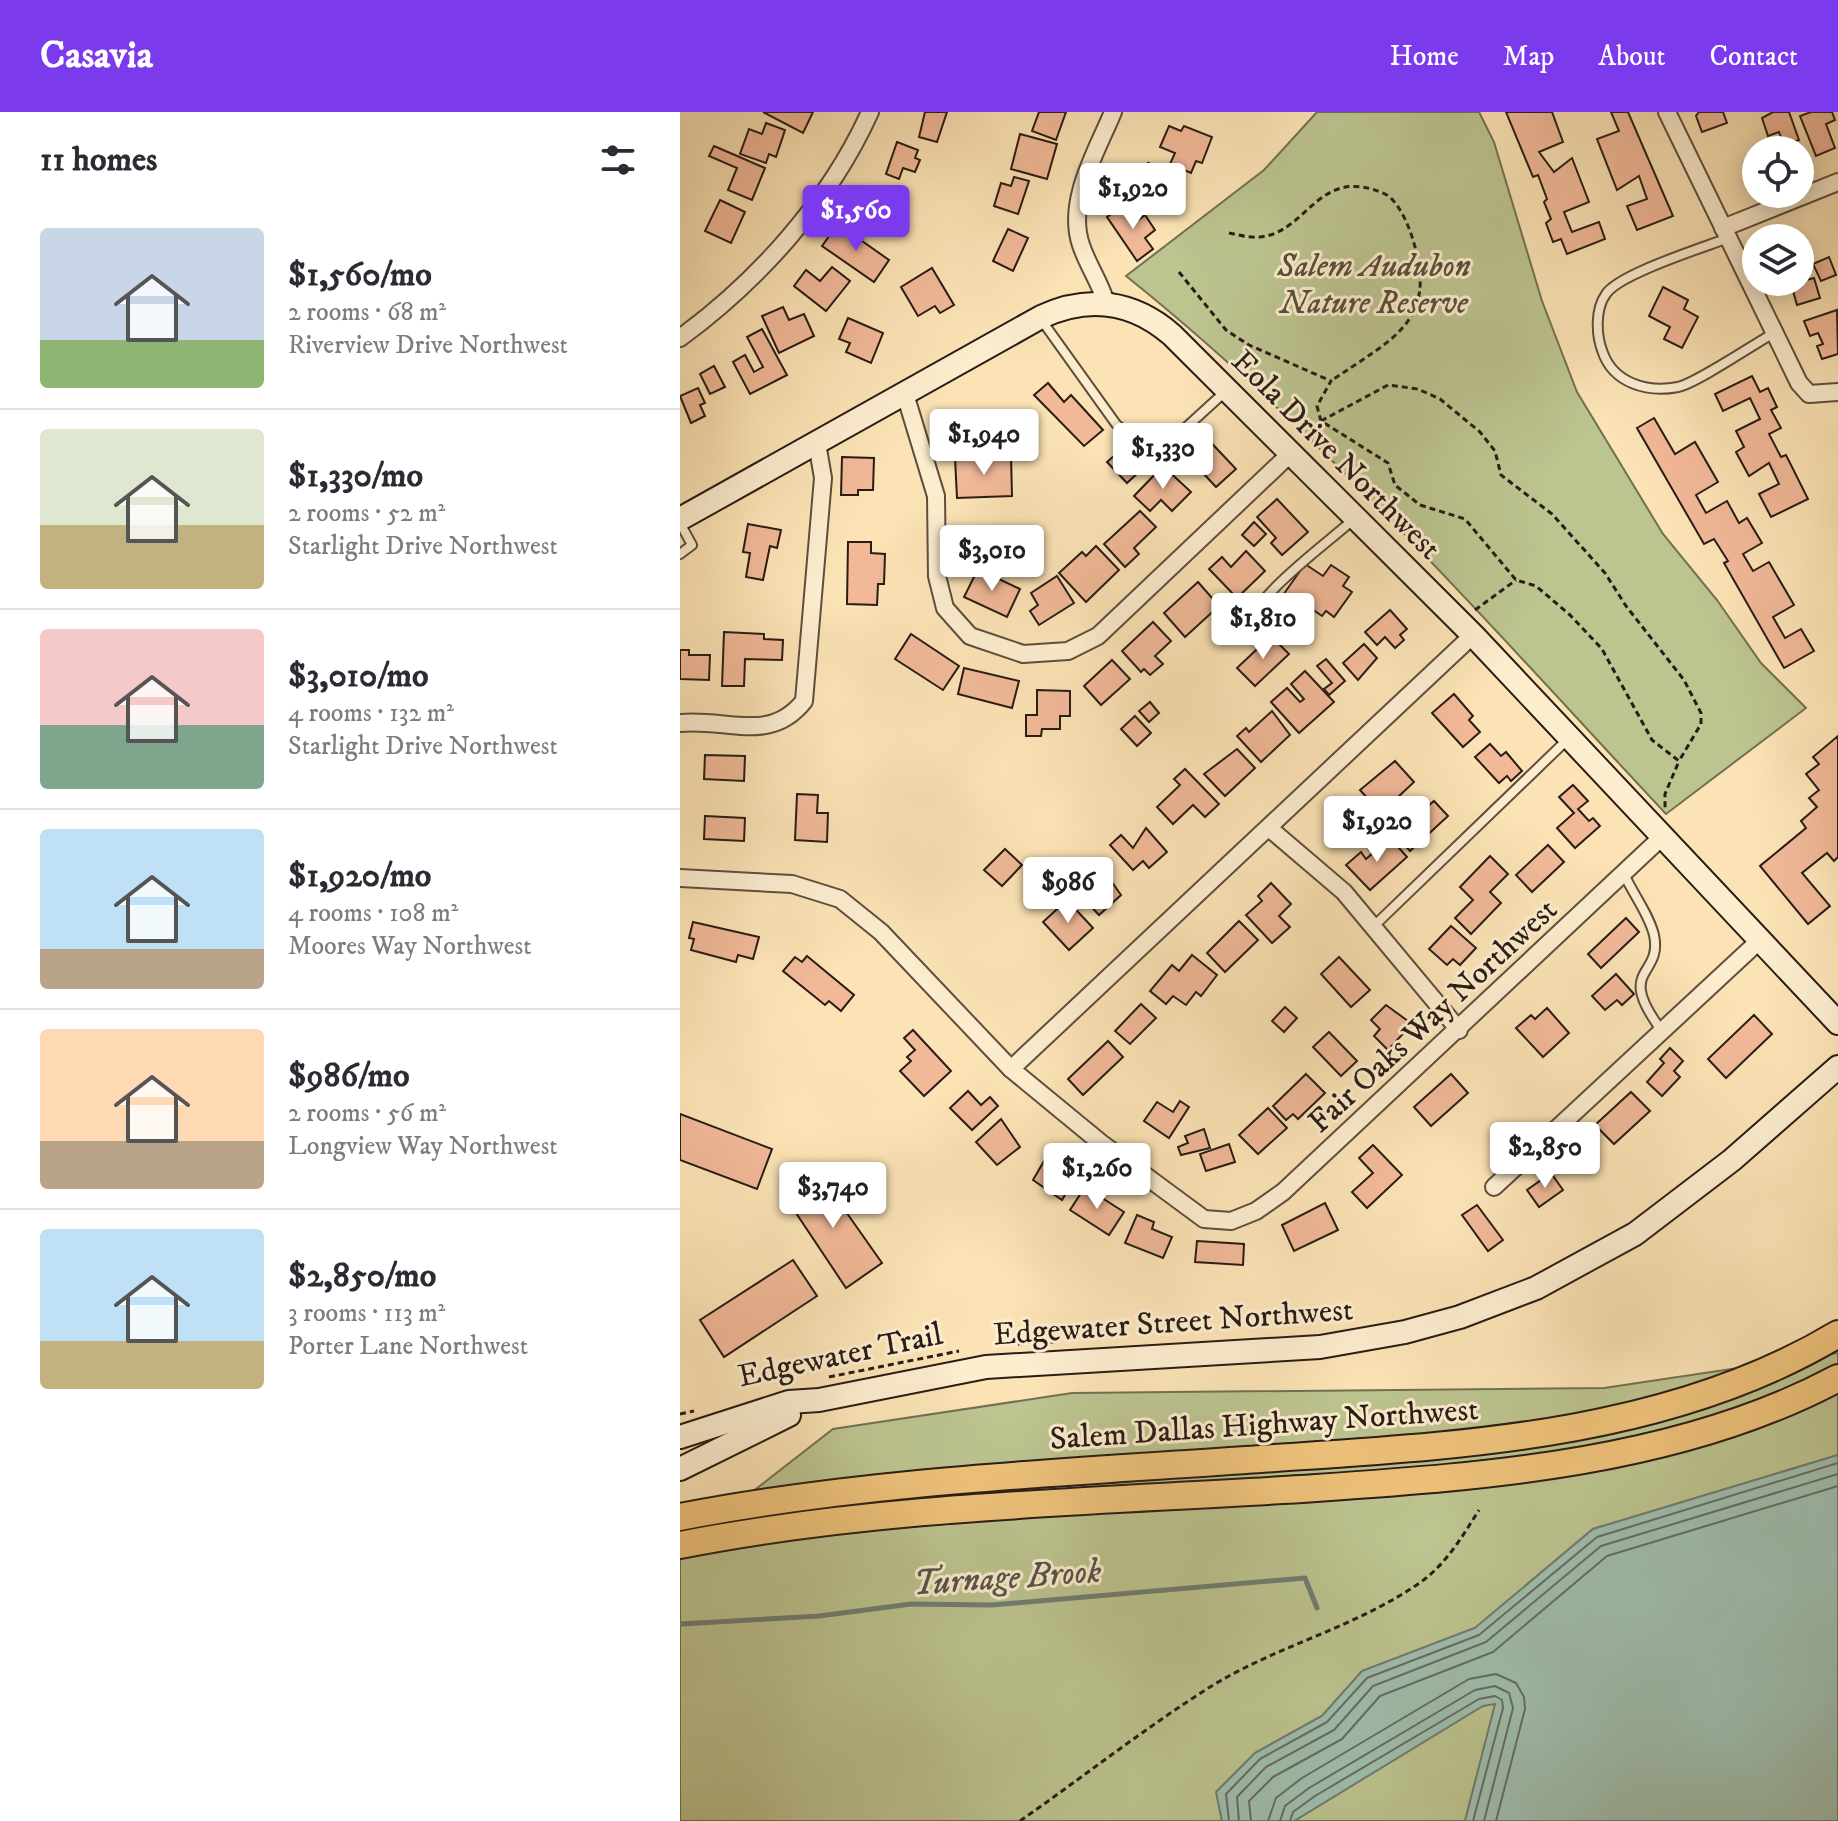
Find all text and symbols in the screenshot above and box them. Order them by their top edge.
text: Casavia [40,32,153,80]
text: Home [1390,39,1459,74]
text: Map [1503,39,1554,74]
text: About [1598,39,1665,74]
text: Contact [1709,39,1798,74]
map controls [1742,136,1814,296]
button: locate [1742,136,1814,208]
icon: filters [596,138,640,182]
text: 11 homes [40,139,157,181]
pin: $1,920 [1068,163,1198,231]
text: $1,920 [1098,172,1168,205]
pin: $1,560 [791,185,921,253]
text: $1,560 [821,194,891,227]
button: layers [1742,224,1814,296]
park label: Salem Audubon Nature Reserve [1276,247,1471,324]
text: $1,560/mo [288,254,432,296]
icon: home [104,260,200,356]
text: 2 rooms · 68 m² [288,296,446,329]
text: Riverview Drive Northwest [288,329,568,362]
street label: Eola Drive Northwest [1222,342,1449,569]
pin: $1,940 [919,409,1049,477]
text: $1,940 [948,418,1020,451]
pin: $1,330 [1098,423,1228,491]
text: $1,330 [1131,432,1195,465]
text: $1,330/mo [288,455,423,497]
icon: home [104,461,200,557]
text: 2 rooms · 52 m² [288,497,445,530]
pin: $3,010 [927,525,1057,593]
text: Starlight Drive Northwest [288,530,558,563]
text: $3,010 [958,534,1026,567]
pin: $1,810 [1198,593,1328,661]
text: $1,810 [1229,602,1297,635]
text: $3,010/mo [288,655,428,697]
icon: home [104,661,200,757]
text: 4 rooms · 132 m² [288,697,454,730]
text: Starlight Drive Northwest [288,730,558,763]
pin: $1,920 [1312,796,1442,864]
text: $1,920 [1342,805,1412,838]
text: $1,920/mo [288,855,431,897]
pin: $986 [1021,857,1115,925]
icon: home [104,861,200,957]
text: $986 [1041,866,1095,899]
street label: Fair Oaks Way Northwest [1300,891,1566,1142]
text: 4 rooms · 108 m² [288,897,458,930]
text: Moores Way Northwest [288,930,532,963]
text: $986/mo [288,1055,409,1097]
icon: home [104,1061,200,1157]
text: 2 rooms · 56 m² [288,1097,446,1130]
pin: $2,850 [1480,1122,1610,1190]
text: Longview Way Northwest [288,1130,558,1163]
text: $2,850 [1508,1131,1582,1164]
pin: $1,260 [1032,1143,1162,1211]
text: $1,260 [1061,1152,1133,1185]
pin: $3,740 [768,1162,898,1230]
text: $3,740 [797,1171,869,1204]
text: $2,850/mo [288,1255,436,1297]
icon: home [104,1261,200,1357]
street label: Edgewater Street Northwest [992,1290,1354,1356]
text: 3 rooms · 113 m² [288,1297,445,1330]
street label: Edgewater Trail [735,1315,947,1397]
text: Porter Lane Northwest [288,1330,528,1363]
street label: Salem Dallas Highway Northwest [1049,1390,1480,1460]
water label: Turnage Brook [912,1550,1103,1606]

